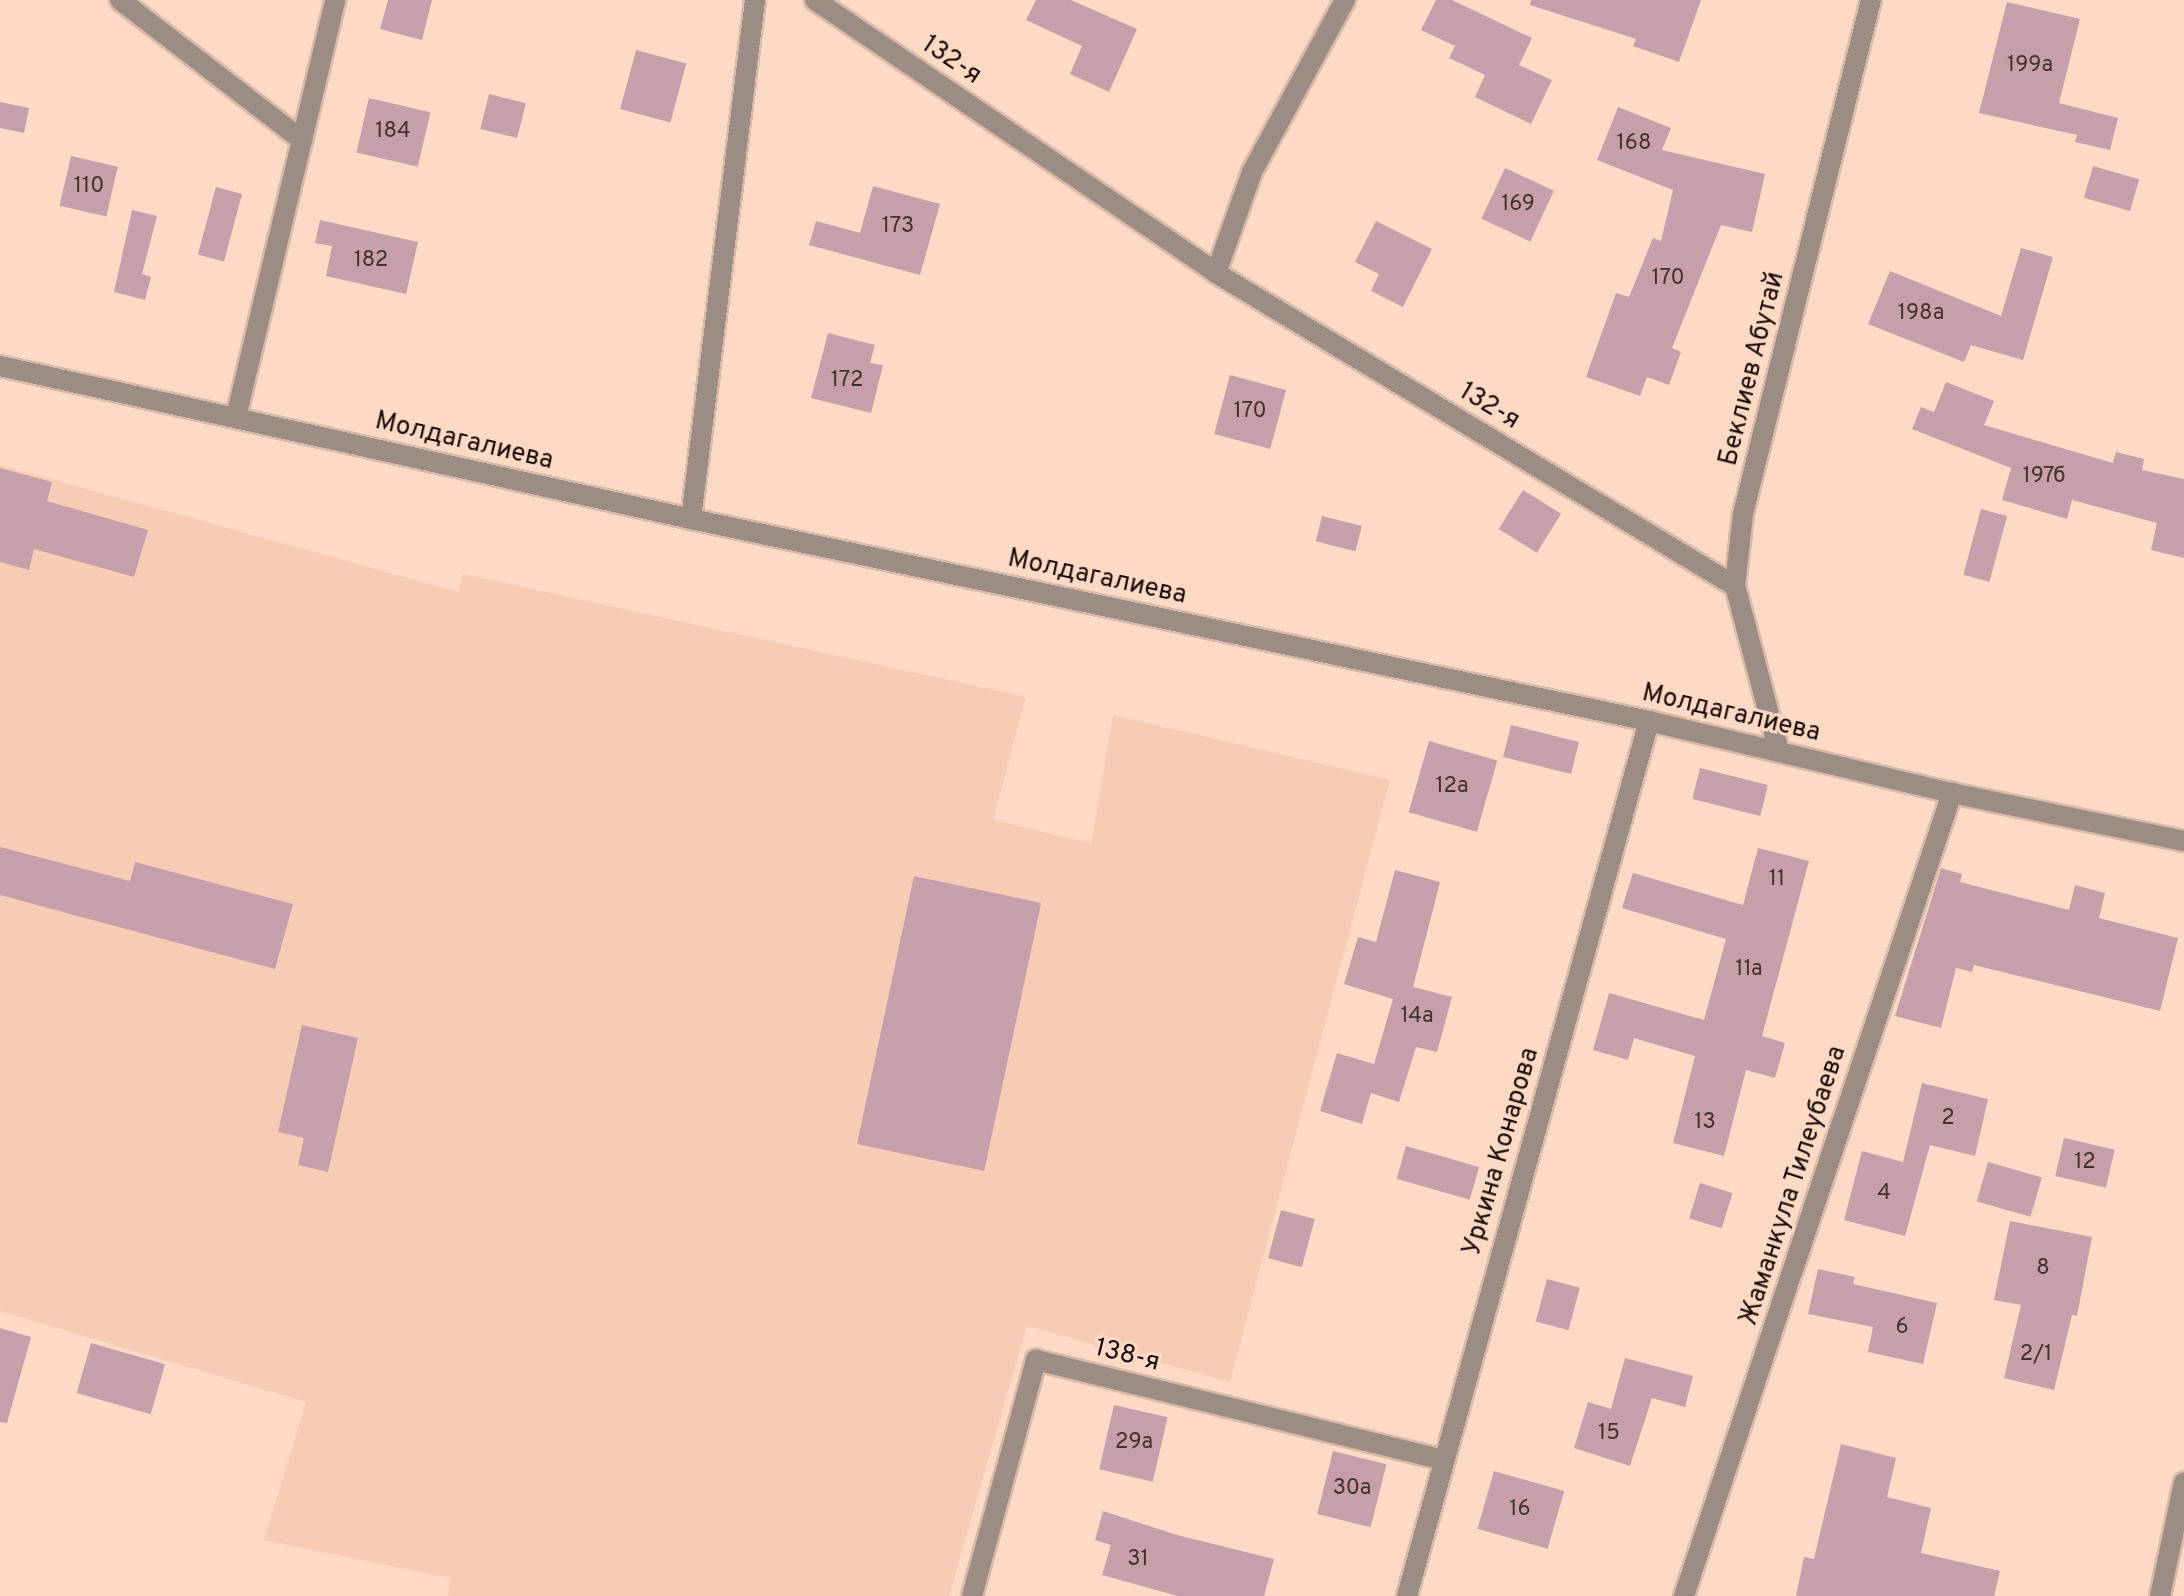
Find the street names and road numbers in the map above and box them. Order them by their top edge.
street label: 132-я [915,30,987,92]
street label: Беклиев Абутай [1714,268,1792,470]
street label: 132-я [1453,377,1525,437]
street label: Молдагалиева [372,406,556,478]
street label: Молдагалиева [1005,544,1189,612]
street label: Молдагалиева [1639,678,1823,750]
street label: Жаманкула Тилеубаева [1734,1042,1854,1330]
street label: Уркина Конарова [1457,1044,1547,1260]
street label: 138-я [1091,1333,1163,1379]

